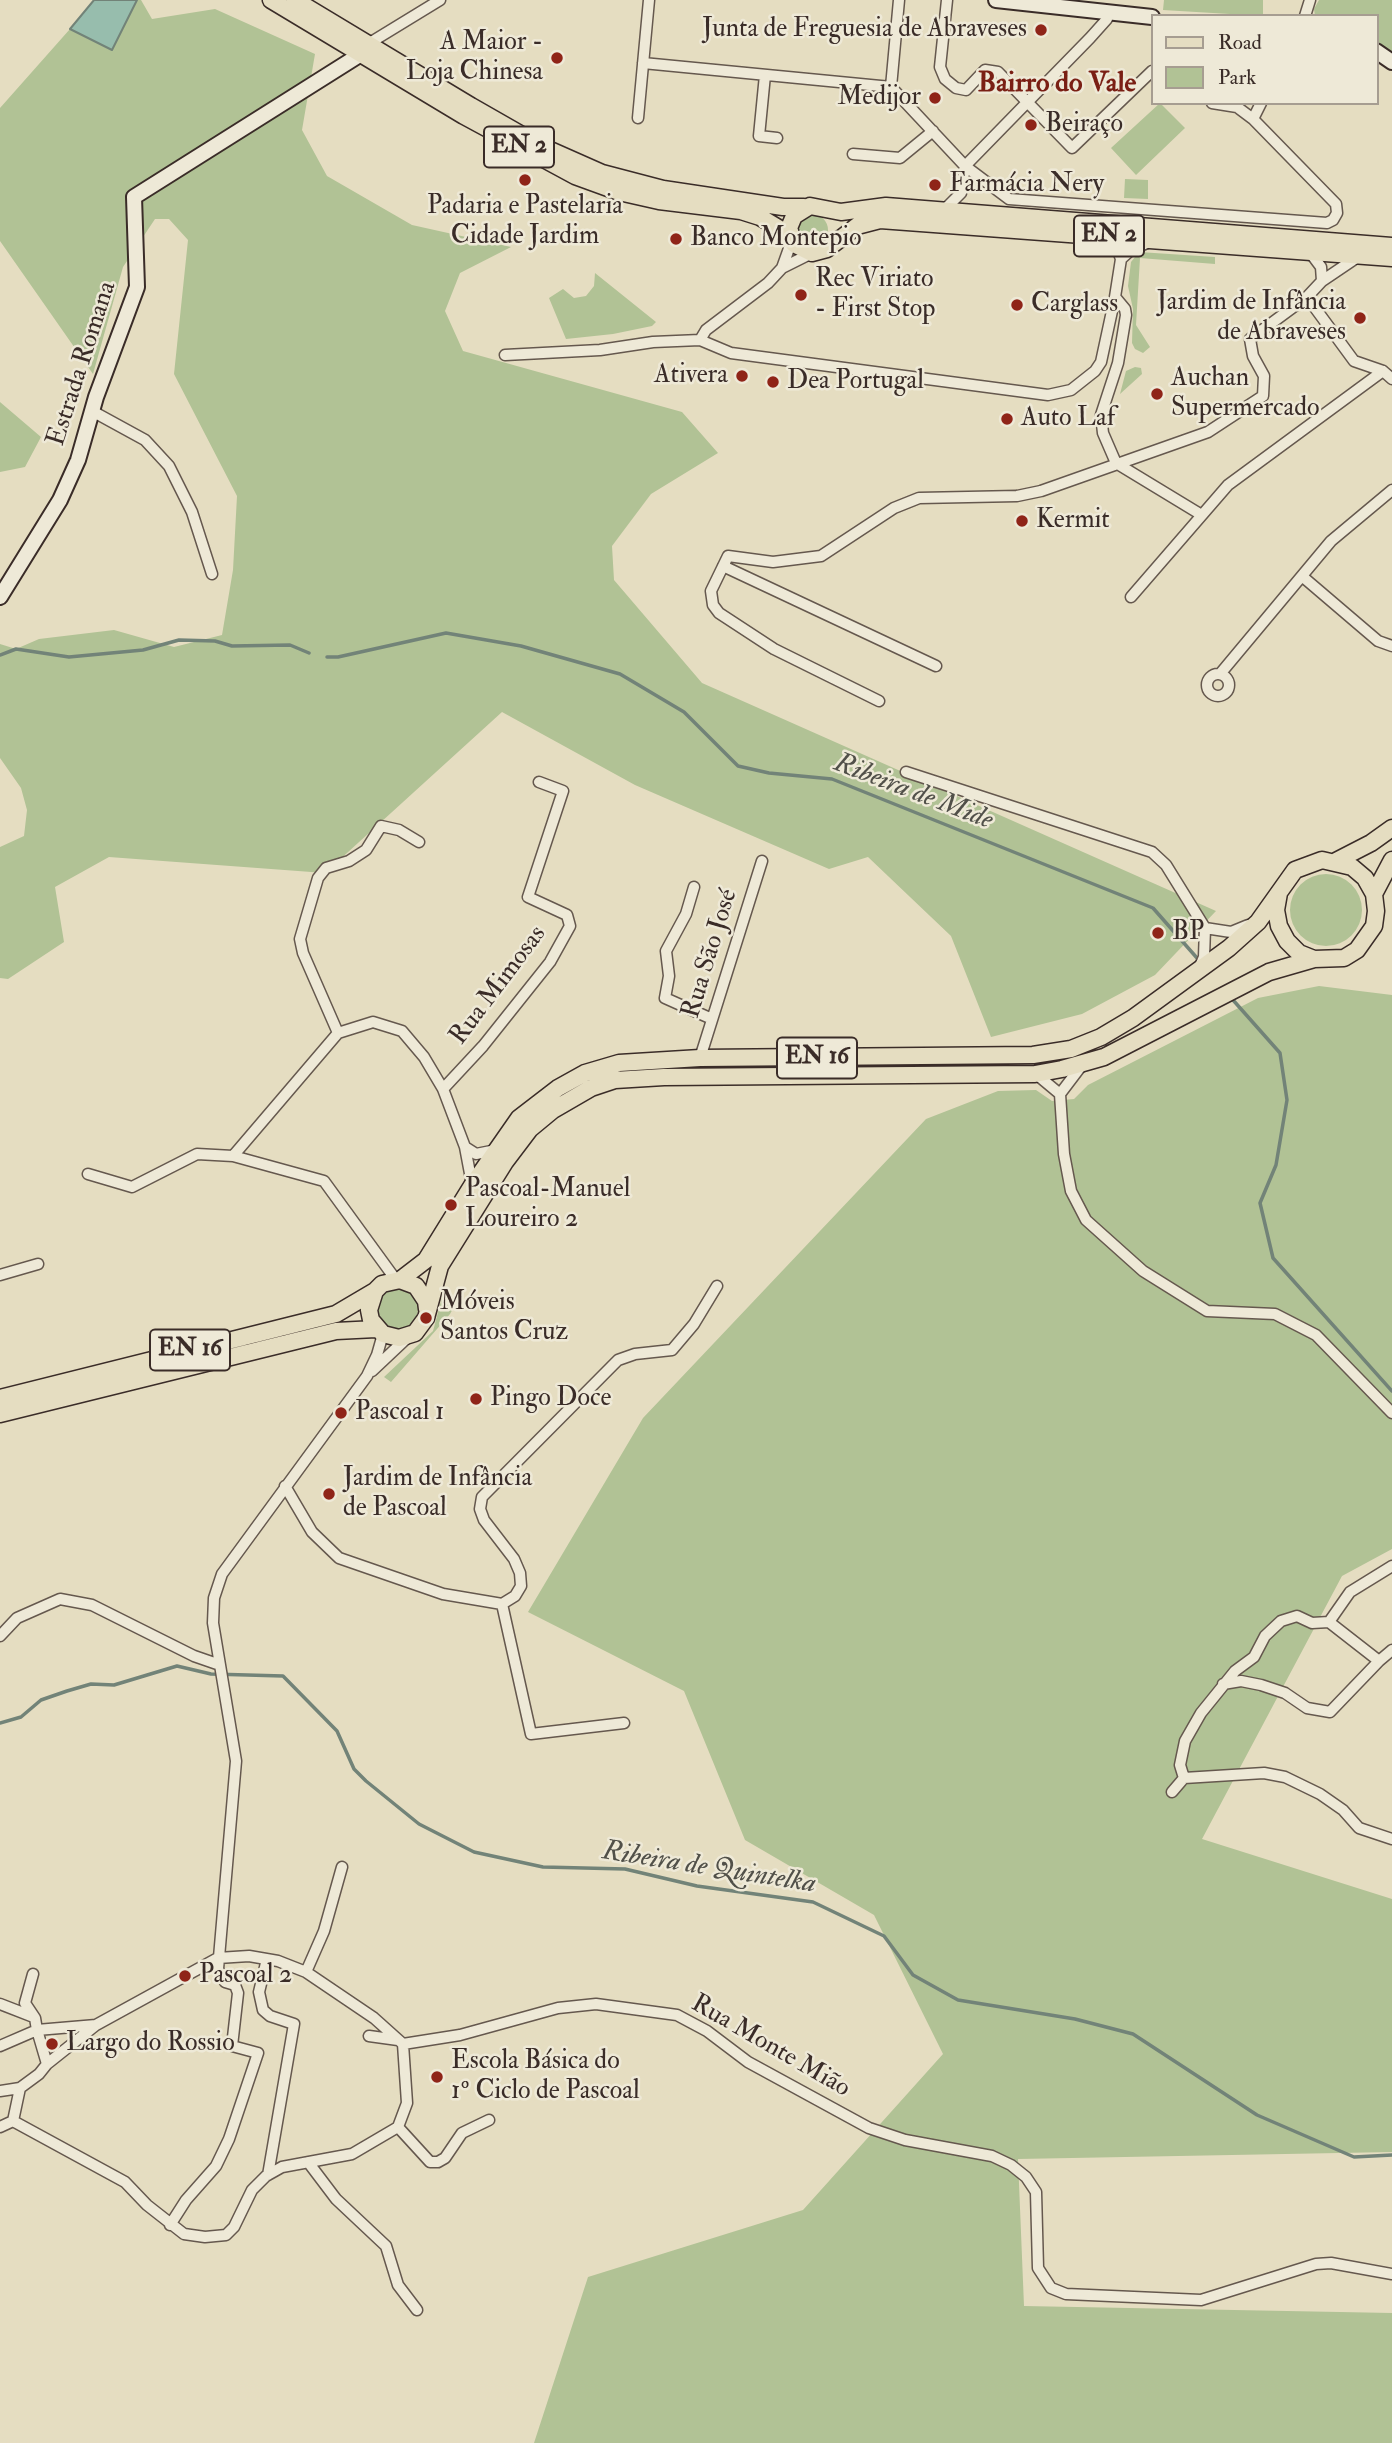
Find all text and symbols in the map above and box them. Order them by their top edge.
place label: Junta de Freguesia de Abraveses [702,14,1027,46]
legend [1150,14,1378,105]
marker: Junta de Freguesia de Abraveses [1033,22,1049,38]
place label: A Maior - Loja Chinesa [406,27,543,88]
text: Road [1218,29,1262,56]
marker: A Maior - Loja Chinesa [549,50,565,66]
text: Park [1218,64,1256,91]
district label: Bairro do Vale [978,68,1136,102]
place label: Medijor [838,82,921,114]
marker: Medijor [927,90,943,106]
place label: Beiraço [1045,109,1123,141]
marker: Beiraço [1023,117,1039,133]
road number: EN 2 [484,127,554,168]
place label: Farmácia Nery [949,169,1104,201]
marker: Padaria e Pastelaria Cidade Jardim [517,172,533,188]
marker: Farmácia Nery [927,177,943,193]
place label: Padaria e Pastelaria Cidade Jardim [427,191,623,252]
road number: EN 2 [1074,216,1144,256]
place label: Banco Montepio [690,223,861,255]
marker: Banco Montepio [668,231,684,247]
place label: Rec Viriato - First Stop [815,264,935,326]
street label: Estrada Romana [42,278,124,450]
marker: Rec Viriato - First Stop [793,287,809,303]
place label: Jardim de Infância de Abraveses [1157,287,1346,348]
place label: Carglass [1031,289,1118,321]
marker: Carglass [1009,297,1025,313]
marker: Jardim de Infância de Abraveses [1352,310,1368,326]
place label: Ativera [654,360,728,392]
place label: Auchan Supermercado [1171,363,1320,424]
place label: Dea Portugal [787,366,924,398]
marker: Ativera [734,368,750,384]
marker: Dea Portugal [765,374,781,390]
marker: Auchan Supermercado [1149,386,1165,402]
place label: Auto Laf [1021,403,1115,435]
marker: Auto Laf [999,411,1015,427]
place label: Kermit [1036,505,1110,537]
marker: Kermit [1014,513,1030,529]
water label: Ribeira de Mide [829,747,997,839]
street label: Rua São José [677,886,745,1022]
place label: BP [1172,917,1204,949]
street label: Rua Mimosas [444,920,554,1052]
marker: BP [1150,925,1166,941]
road number: EN 16 [777,1038,857,1078]
place label: Pascoal-Manuel Loureiro 2 [465,1174,630,1236]
marker: Pascoal-Manuel Loureiro 2 [443,1197,459,1213]
place label: Móveis Santos Cruz [440,1287,568,1348]
marker: Móveis Santos Cruz [418,1310,434,1326]
road number: EN 16 [150,1330,230,1370]
place label: Pingo Doce [490,1383,611,1415]
marker: Pingo Doce [468,1391,484,1407]
place label: Pascoal 1 [355,1397,444,1429]
marker: Pascoal 1 [333,1405,349,1421]
place label: Jardim de Infância de Pascoal [343,1463,532,1524]
marker: Jardim de Infância de Pascoal [321,1486,337,1502]
water label: Ribeira de Quintelka [600,1836,818,1902]
place label: Pascoal 2 [199,1960,292,1992]
marker: Pascoal 2 [177,1968,193,1984]
street label: Rua Monte Mião [685,1989,855,2105]
place label: Largo do Rossio [66,2028,235,2060]
marker: Largo do Rossio [44,2036,60,2052]
place label: Escola Básica do 1º Ciclo de Pascoal [451,2046,640,2108]
marker: Escola Básica do 1º Ciclo de Pascoal [429,2069,445,2085]

